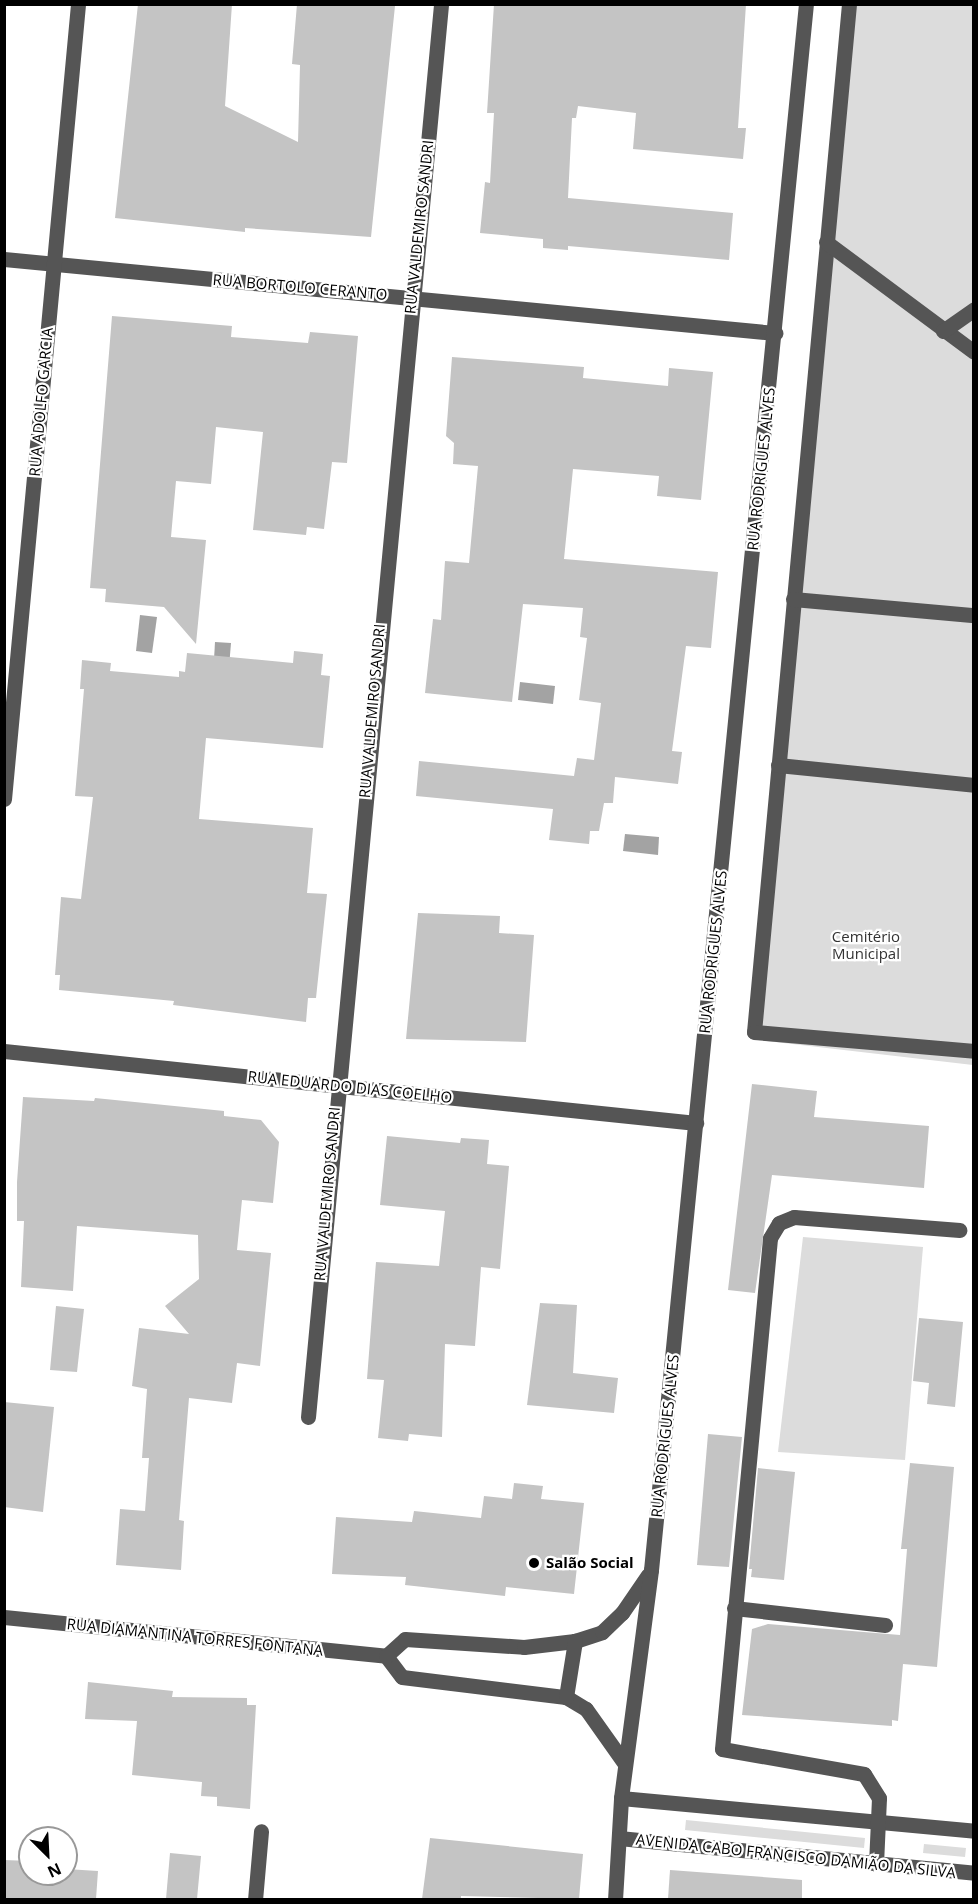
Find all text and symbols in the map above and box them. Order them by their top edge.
street label: RUA VALDEMIRO SANDRI [401,139,437,315]
street label: RUA BORTOLO CERANTO [212,270,388,304]
street label: RUA ADOLFO GARCIA [26,327,56,477]
street label: RUA RODRIGUES ALVES [743,387,779,551]
street label: RUA VALDEMIRO SANDRI [355,623,389,799]
street label: RUA RODRIGUES ALVES [695,870,731,1034]
park label: Cemitério Municipal [832,927,900,962]
street label: RUA EDUARDO DIAS COELHO [247,1067,453,1107]
street label: RUA VALDEMIRO SANDRI [310,1106,344,1282]
street label: RUA RODRIGUES ALVES [647,1354,683,1518]
place label: Salão Social [546,1554,634,1572]
marker: Salão Social [527,1556,541,1570]
street label: RUA DIAMANTINA TORRES FONTANA [66,1615,324,1659]
north arrow [18,1826,78,1886]
street label: AVENIDA CABO FRANCISCO DAMIÃO DA SILVA [635,1830,957,1882]
text: N [44,1858,65,1883]

